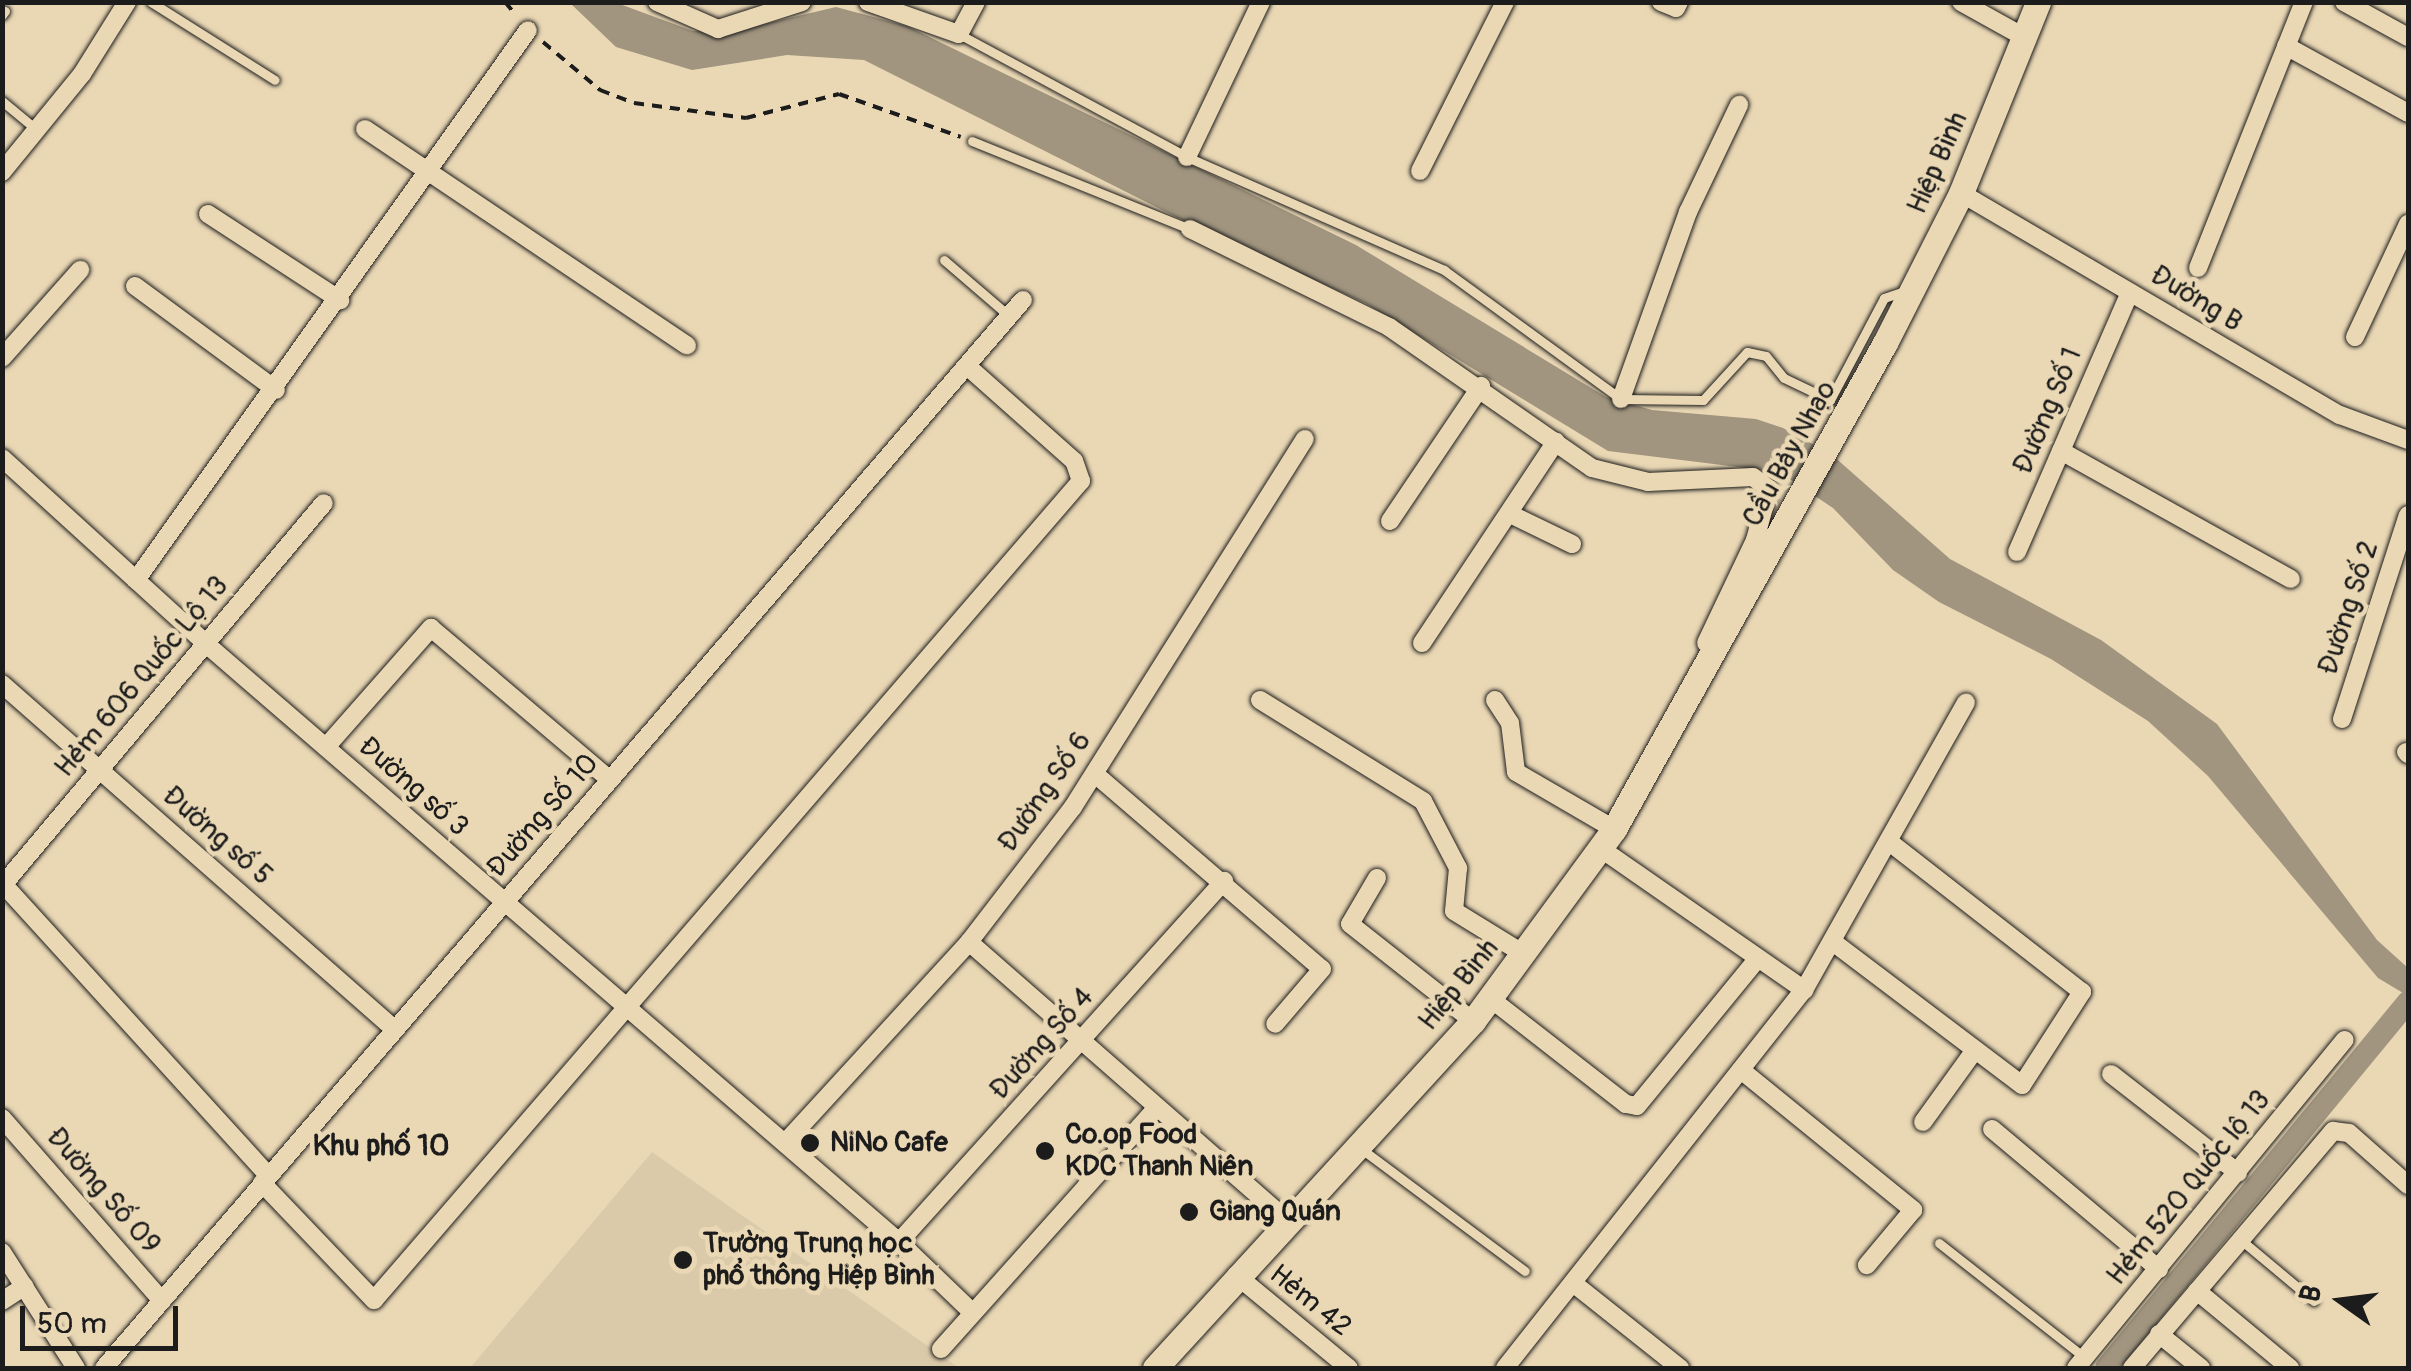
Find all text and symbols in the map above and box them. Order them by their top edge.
street label: Hiệp Bình [1901,107,1975,219]
street label: Đường B [2144,259,2248,339]
street label: Đường Số 1 [2006,343,2090,479]
street label: Cầu Bảy Nhạo [1736,375,1844,533]
street label: Đường Số 2 [2312,537,2386,679]
street label: Hẻm 606 Quốc Lộ 13 [48,570,236,784]
street label: Đường Số 6 [991,725,1099,859]
street label: Đường số 3 [351,730,475,844]
street label: Đường Số 10 [480,747,606,885]
street label: Đường số 5 [155,779,279,893]
street label: Hiệp Bình [1412,932,1506,1038]
street label: Đường Số 4 [983,981,1101,1107]
street label: Hẻm 520 Quốc lộ 13 [2100,1084,2278,1292]
place label: Co.op Food KDC Thanh Niên [1065,1118,1253,1184]
street label: Đường Số 09 [39,1121,167,1261]
place label: NiNo Cafe [830,1126,948,1160]
district label: Khu phố 10 [312,1128,450,1164]
marker: NiNo Cafe [799,1132,821,1154]
marker: Co.op Food KDC Thanh Niên [1034,1140,1056,1162]
place label: Giang Quán [1209,1195,1341,1229]
marker: Giang Quán [1178,1201,1200,1223]
place label: Trường Trung học phổ thông Hiệp Bình [703,1227,935,1293]
marker: Trường Trung học phổ thông Hiệp Bình [672,1249,694,1271]
north arrow [2291,1251,2391,1351]
street label: Hẻm 42 [1262,1258,1358,1344]
text: B [2293,1282,2330,1306]
scale bar [25,1286,182,1348]
text: 50 m [37,1305,107,1342]

